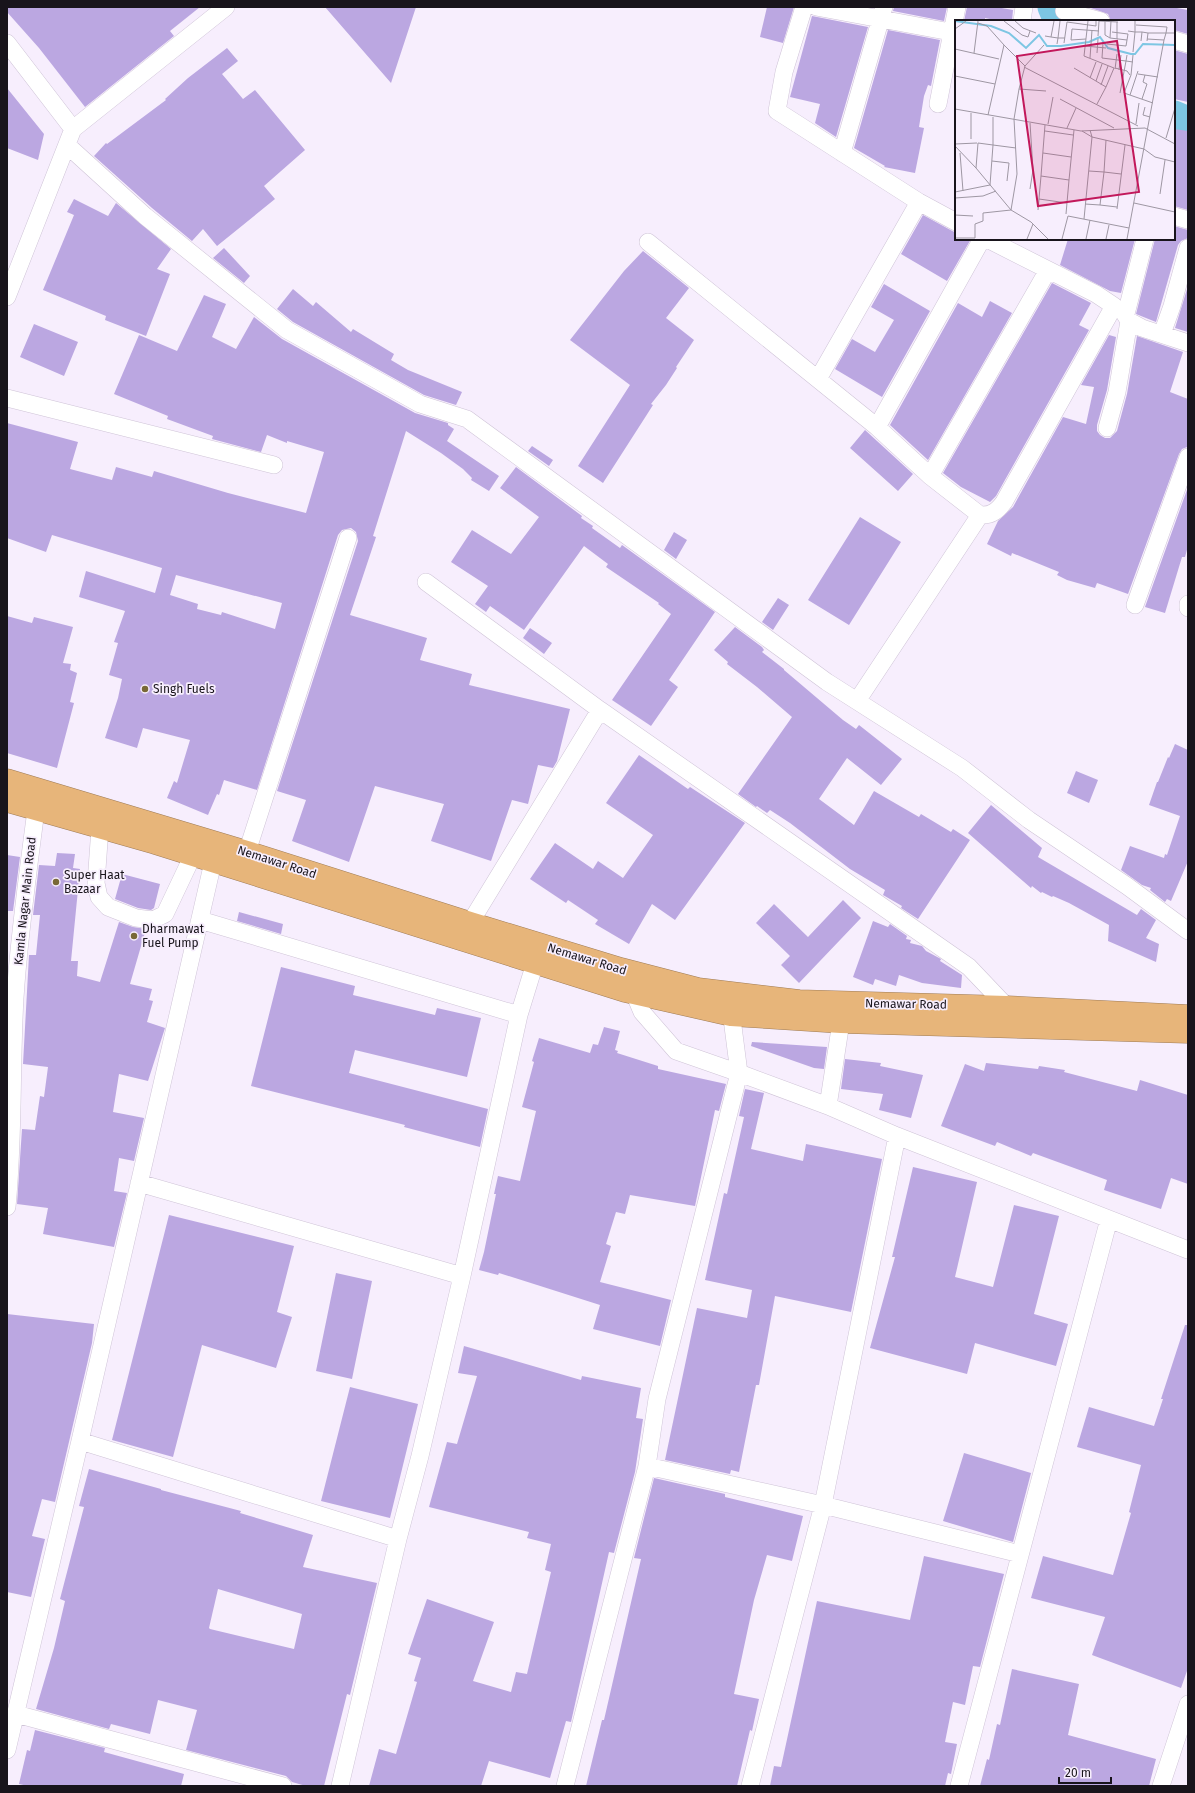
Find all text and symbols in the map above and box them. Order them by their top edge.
inset map [955,20,1175,240]
place label: Singh Fuels [153,682,215,696]
marker: Singh Fuels [140,684,150,694]
street label: Kamla Nagar Main Road [11,836,39,966]
street label: Nemawar Road [236,843,318,881]
place label: Super Haat Bazaar [64,868,125,896]
marker: Super Haat Bazaar [51,877,61,887]
place label: Dharmawat Fuel Pump [142,922,205,950]
marker: Dharmawat Fuel Pump [129,931,139,941]
street label: Nemawar Road [546,940,628,978]
street label: Nemawar Road [865,996,947,1012]
scale bar [1059,1759,1111,1785]
text: 20 m [1065,1766,1091,1780]

